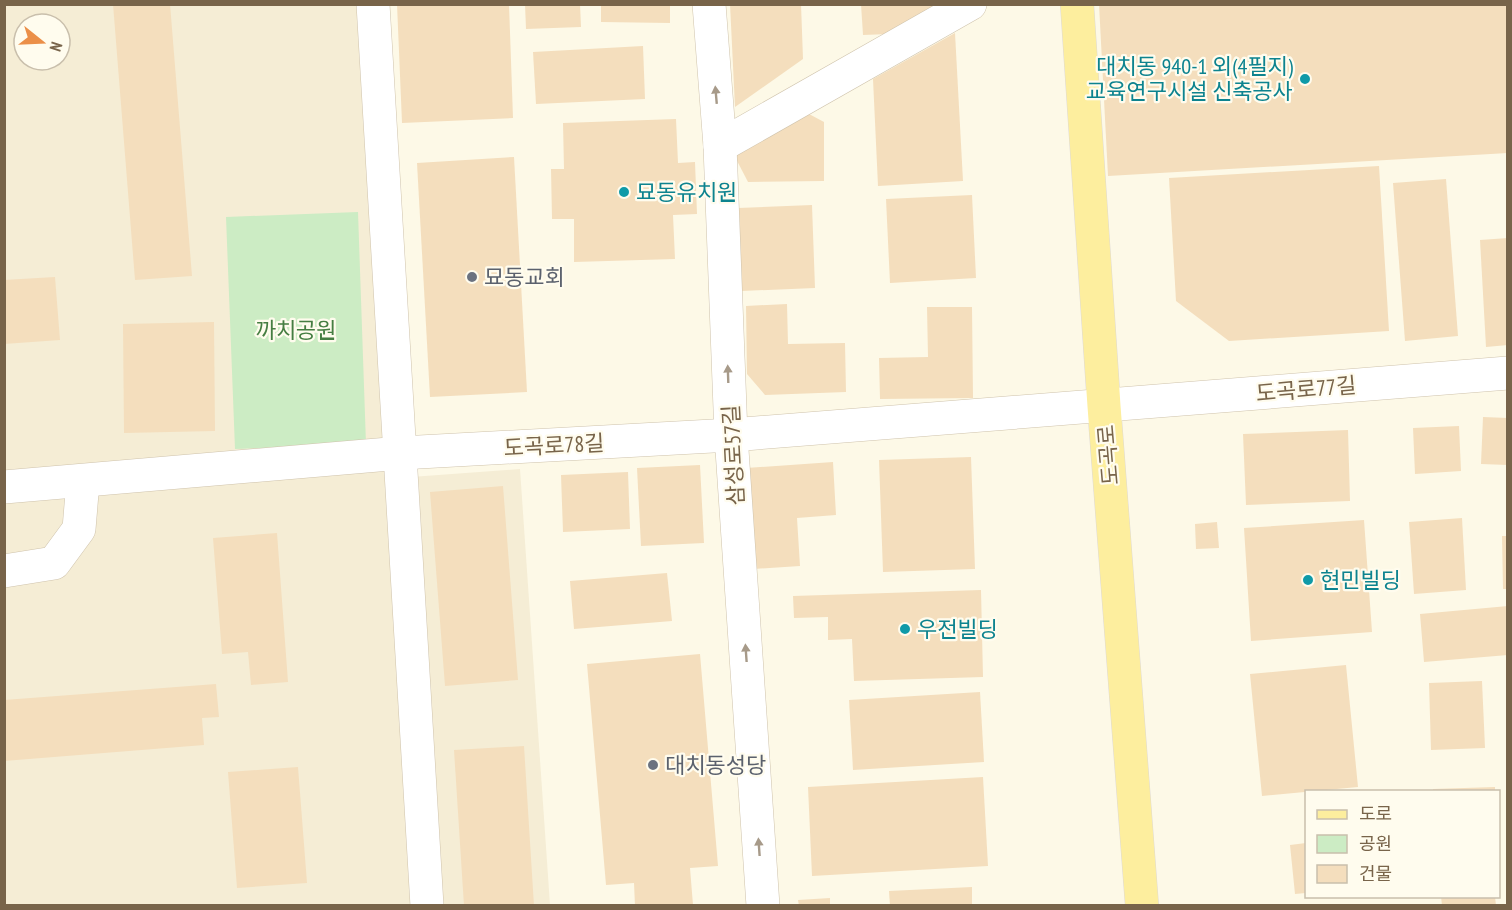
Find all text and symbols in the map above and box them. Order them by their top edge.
north arrow [12,12,72,72]
text: N [45,39,67,54]
place label: 대치동 940-1 외(4필지) 교육연구시설 신축공사 [1086,52,1294,105]
marker: 대치동 940-1 외(4필지) 교육연구시설 신축공사 [1298,72,1312,86]
one-way arrow [711,86,721,105]
place label: 묘동유치원 [636,178,737,206]
marker: 묘동유치원 [617,185,631,199]
place label: 묘동교회 [484,263,565,291]
marker: 묘동교회 [465,270,479,284]
park label: 까치공원 [256,316,336,344]
one-way arrow [724,365,733,384]
street label: 도곡로77길 [1255,371,1357,407]
street label: 삼성로57길 [716,404,750,506]
street label: 도곡로 [1091,424,1125,486]
street label: 도곡로78길 [503,428,605,462]
place label: 현민빌딩 [1320,566,1401,594]
marker: 현민빌딩 [1301,573,1315,587]
place label: 우전빌딩 [917,615,998,643]
marker: 우전빌딩 [898,622,912,636]
one-way arrow [741,643,751,662]
place label: 대치동성당 [665,751,766,779]
marker: 대치동성당 [646,758,660,772]
legend [1305,790,1500,898]
text: 도로 [1359,802,1392,825]
text: 공원 [1359,832,1392,855]
one-way arrow [755,838,764,857]
text: 건물 [1359,862,1392,885]

